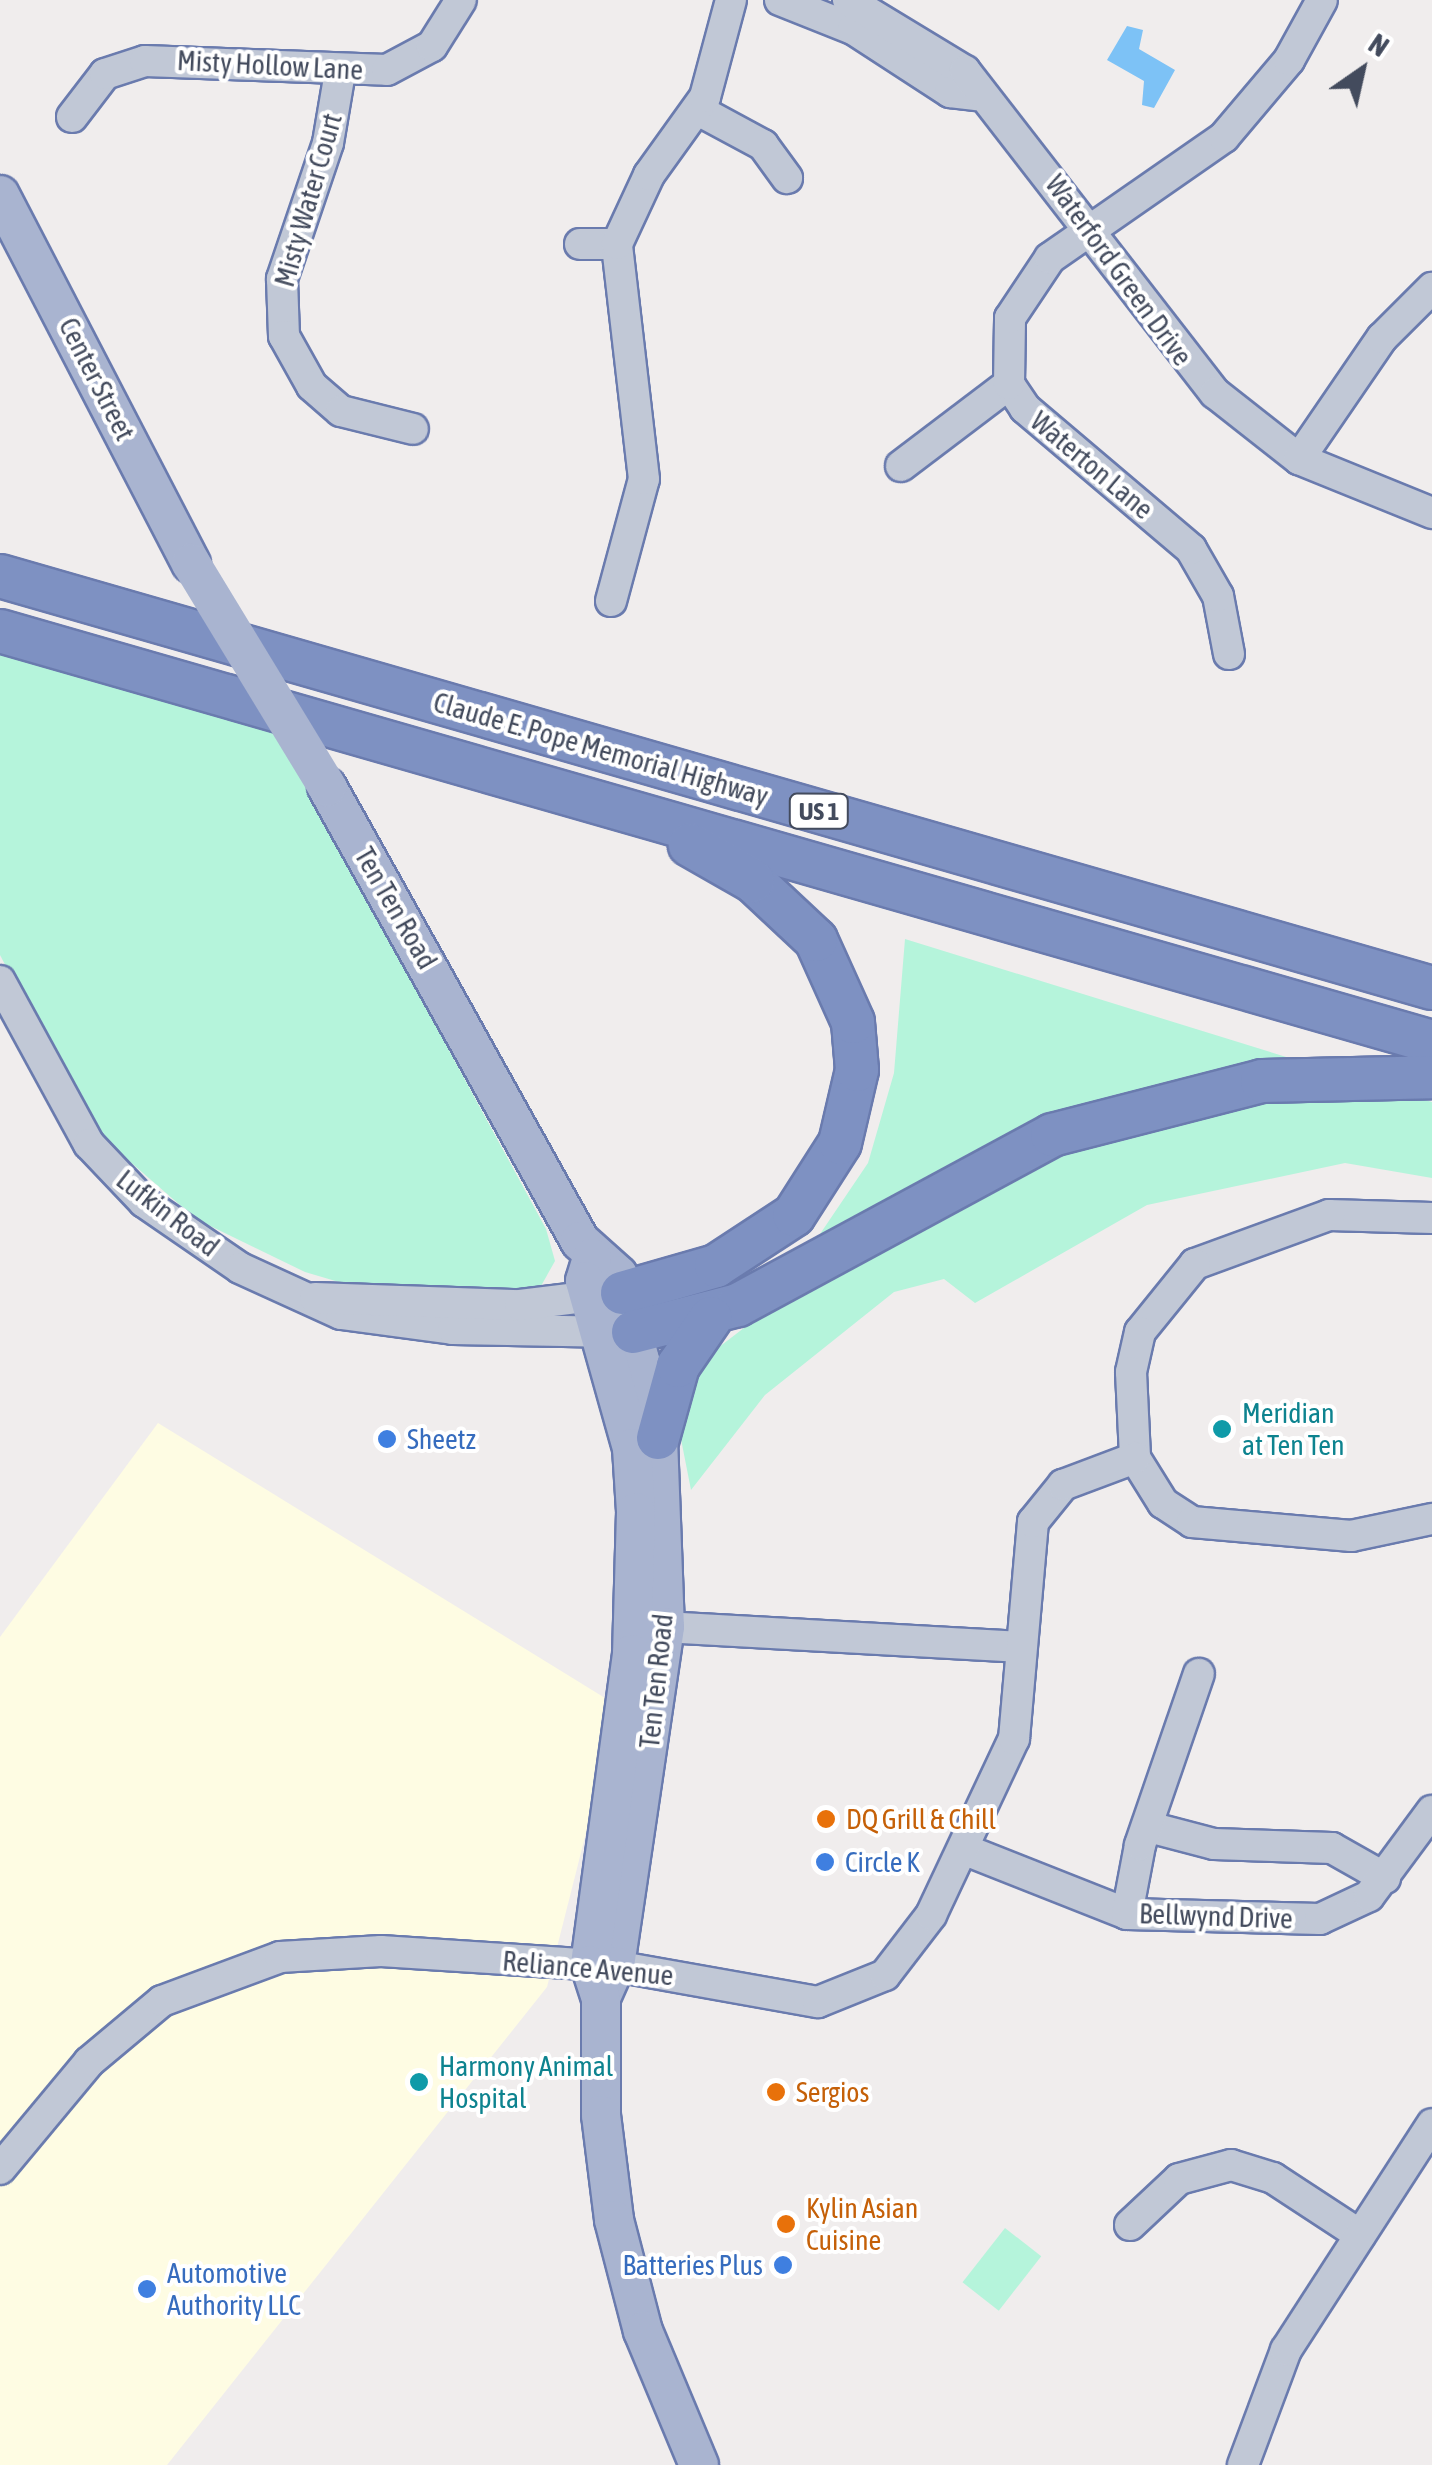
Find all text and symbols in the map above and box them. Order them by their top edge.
north arrow [1312,20,1412,120]
text: N [1363,27,1395,63]
street label: Misty Hollow Lane [176,43,364,87]
street label: Misty Water Court [267,109,349,291]
street label: Waterford Green Drive [1039,168,1199,372]
street label: Center Street [52,312,142,446]
street label: Waterton Lane [1024,404,1160,526]
street label: Claude E. Pope Memorial Highway [430,685,772,813]
road number: US 1 [786,791,852,831]
street label: Ten Ten Road [348,841,444,975]
street label: Lufkin Road [110,1163,226,1263]
place label: Meridian at Ten Ten [1242,1396,1345,1462]
marker: Meridian at Ten Ten [1211,1418,1233,1440]
place label: Sheetz [407,1422,476,1456]
marker: Sheetz [376,1428,398,1450]
street label: Ten Ten Road [632,1612,680,1750]
place label: DQ Grill & Chill [846,1802,996,1836]
marker: DQ Grill & Chill [815,1808,837,1830]
place label: Circle K [845,1845,920,1879]
marker: Circle K [814,1851,836,1873]
street label: Bellwynd Drive [1139,1897,1293,1935]
street label: Reliance Avenue [501,1944,675,1992]
place label: Harmony Animal Hospital [439,2049,613,2115]
marker: Harmony Animal Hospital [408,2071,430,2093]
place label: Sergios [796,2075,869,2109]
marker: Sergios [765,2081,787,2103]
place label: Kylin Asian Cuisine [806,2191,918,2257]
marker: Kylin Asian Cuisine [775,2213,797,2235]
place label: Batteries Plus [622,2248,763,2282]
marker: Batteries Plus [772,2254,794,2276]
place label: Automotive Authority LLC [167,2256,301,2322]
marker: Automotive Authority LLC [136,2278,158,2300]

